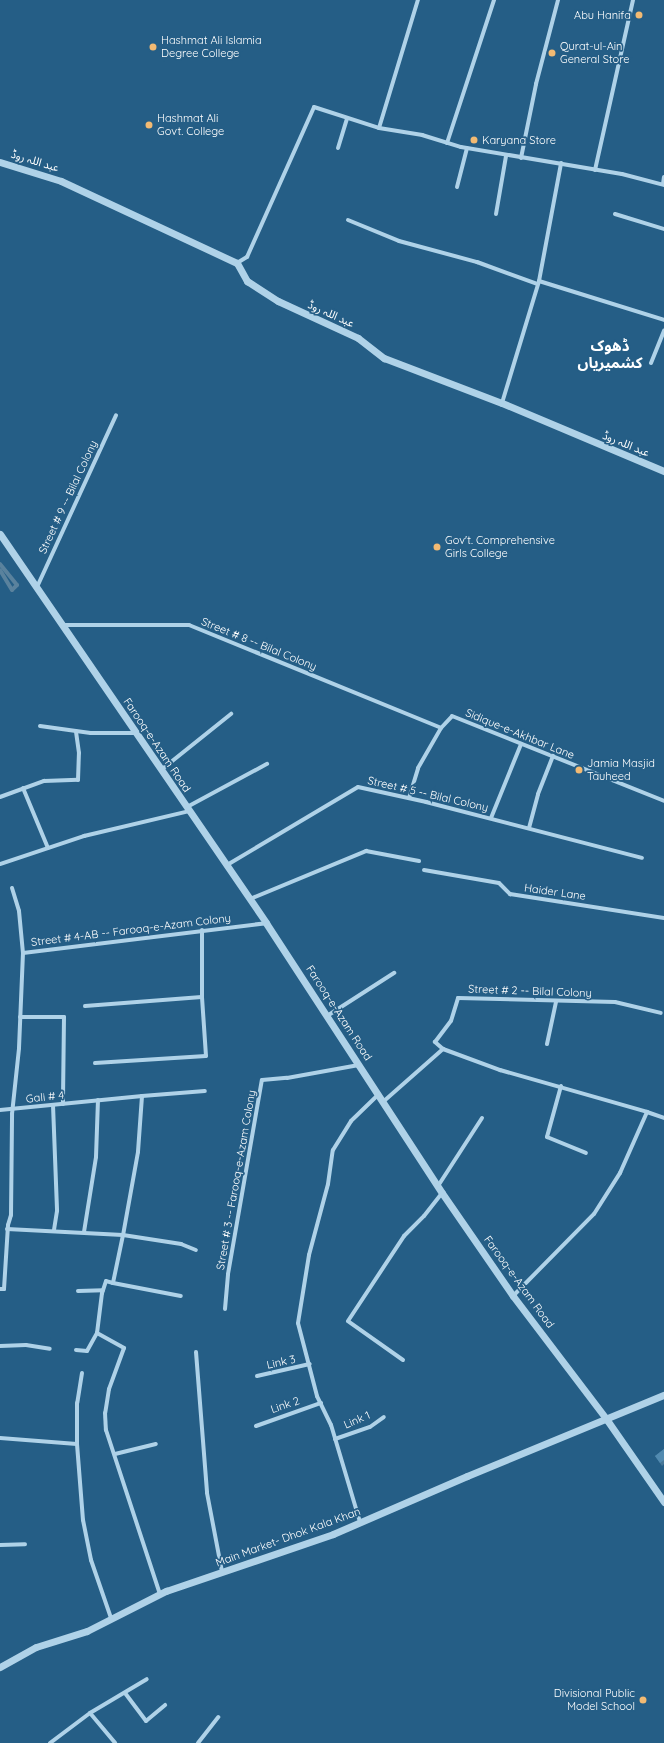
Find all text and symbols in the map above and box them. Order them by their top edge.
place label: Abu Hanifa [574,8,631,22]
marker: Abu Hanifa [634,10,644,20]
place label: Hashmat Ali Islamia Degree College [161,34,262,60]
place label: Qurat-ul-Ain General Store [560,40,629,66]
marker: Hashmat Ali Islamia Degree College [148,42,158,52]
marker: Qurat-ul-Ain General Store [547,48,557,58]
place label: Hashmat Ali Govt. College [157,112,224,138]
marker: Hashmat Ali Govt. College [144,120,154,130]
place label: Karyana Store [482,133,556,147]
marker: Karyana Store [469,135,479,145]
street label: عبد اللہ روڈ [9,147,61,175]
street label: عبد اللہ روڈ [306,298,356,330]
district label: ڈھوک کشمیریاں [577,336,643,371]
street label: عبد اللہ روڈ [601,429,651,459]
street label: Street # 9 -- Bilal Colony [36,438,100,556]
place label: Gov't. Comprehensive Girls College [445,534,555,560]
marker: Gov't. Comprehensive Girls College [432,542,442,552]
street label: Street # 8 -- Bilal Colony [199,615,319,673]
street label: Farooq-e-Azam Road [121,695,193,795]
street label: Sidique-e-Akhbar Lane [464,706,576,762]
place label: Jamia Masjid Tauheed [587,757,655,783]
marker: Jamia Masjid Tauheed [574,765,584,775]
street label: Street # 5 -- Bilal Colony [366,774,490,814]
street label: Haider Lane [523,881,587,903]
street label: Street # 4-AB -- Farooq-e-Azam Colony [30,911,232,949]
street label: Farooq-e-Azam Road [303,963,375,1063]
street label: Street # 2 -- Bilal Colony [468,982,592,1000]
street label: Gali # 4 [25,1088,65,1106]
street label: Street # 3 -- Farooq-e-Azam Colony [214,1089,258,1271]
street label: Farooq-e-Azam Road [481,1233,557,1331]
street label: Link 3 [265,1353,297,1371]
street label: Link 2 [269,1394,301,1416]
street label: Link 1 [342,1409,372,1431]
street label: Main Market- Dhok Kala Khan [214,1505,362,1569]
place label: Divisional Public Model School [554,1687,635,1713]
marker: Divisional Public Model School [638,1695,648,1705]

